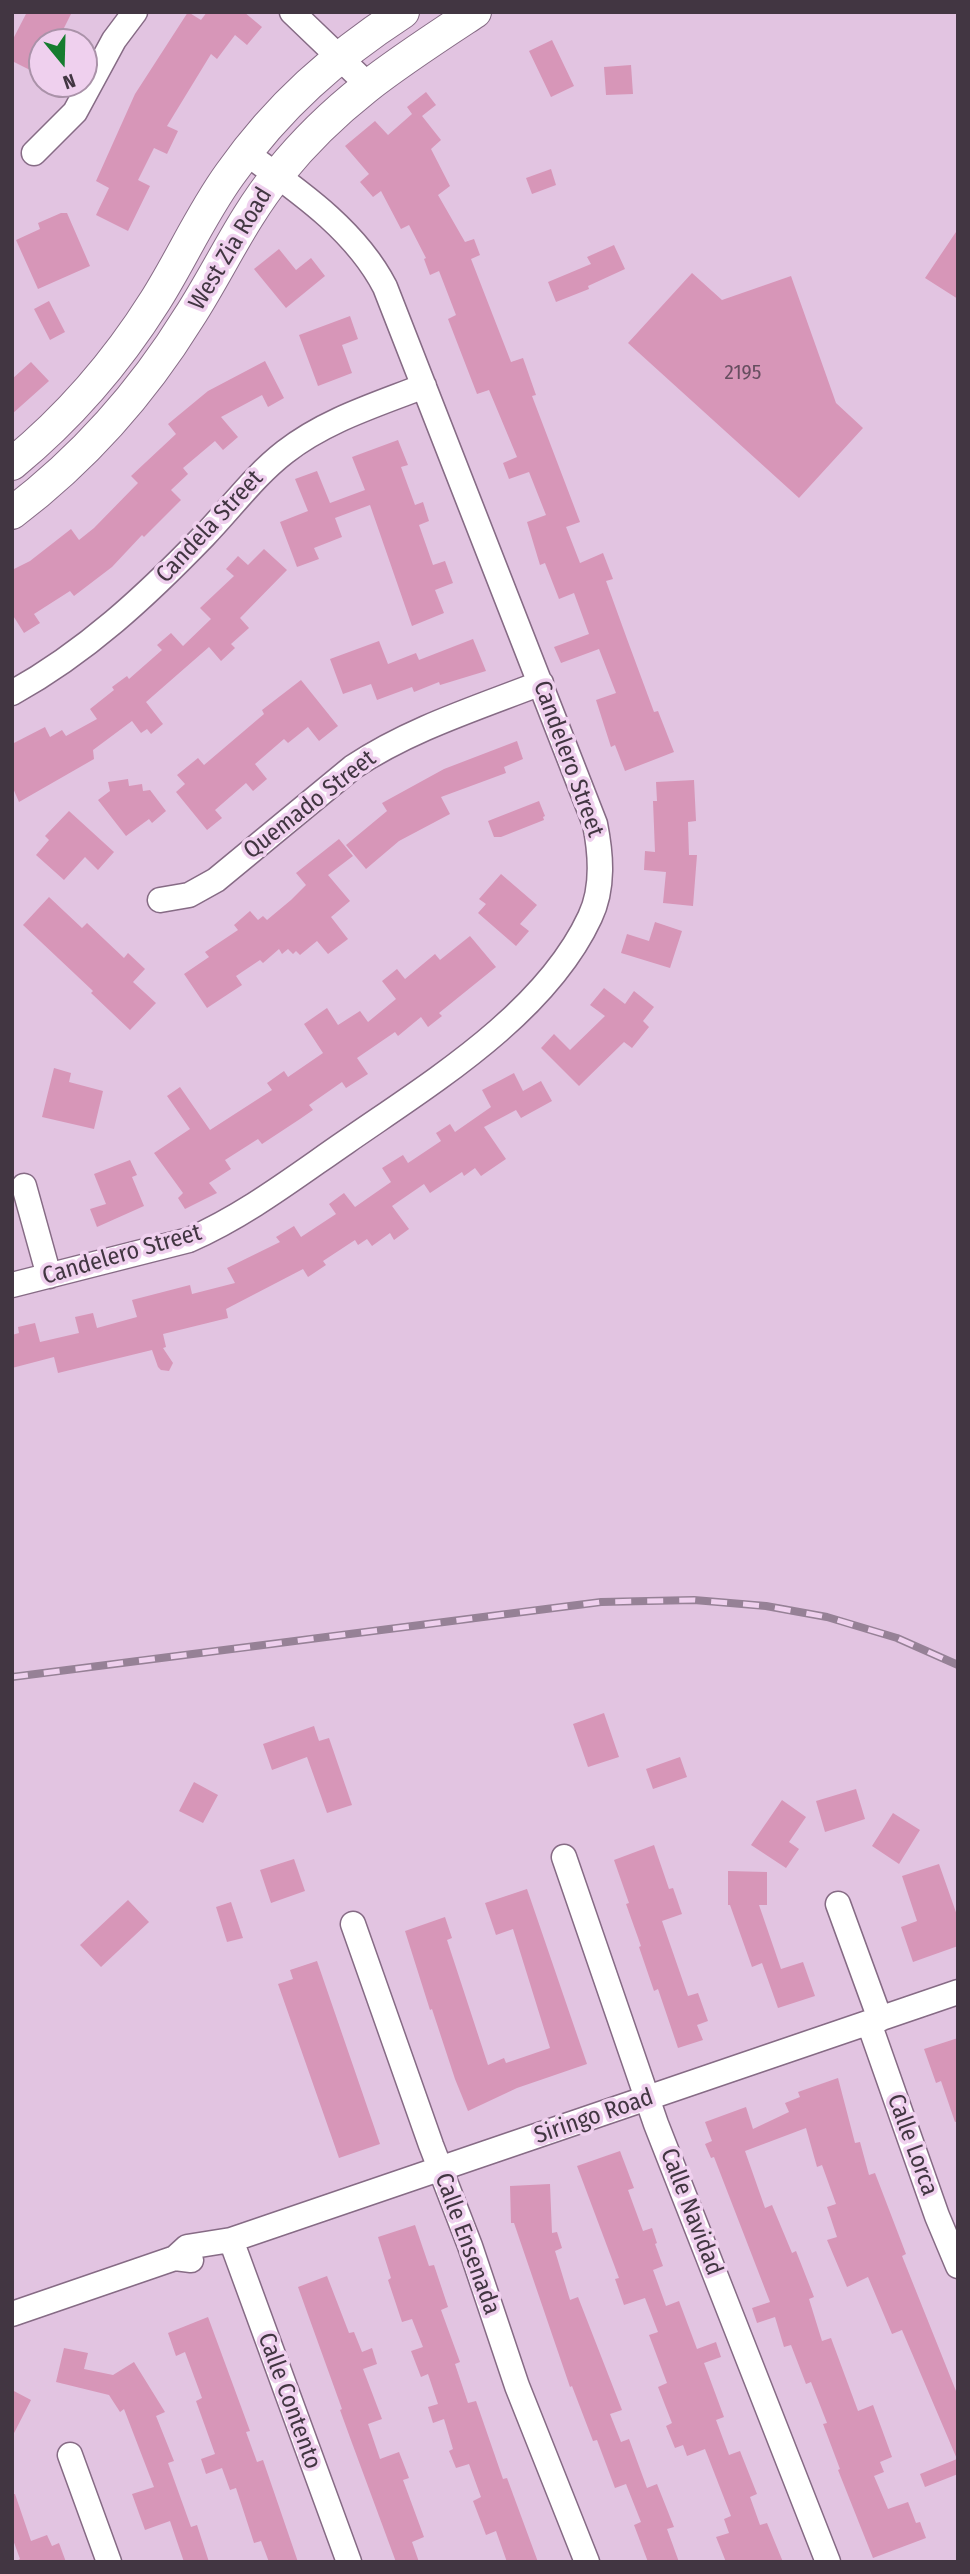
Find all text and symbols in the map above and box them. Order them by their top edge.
north arrow [28,28,98,98]
text: N [60,69,78,94]
street label: West Zia Road [183,183,279,315]
house number: 2195 [725,360,761,386]
street label: Candela Street [150,465,270,589]
street label: Candelero Street [526,677,610,841]
street label: Quemado Street [238,744,382,866]
street label: Candelero Street [39,1219,205,1291]
street label: Siringo Road [531,2083,657,2151]
street label: Calle Lorca [880,2090,944,2200]
street label: Calle Navidad [654,2144,728,2280]
street label: Calle Ensenada [428,2169,506,2319]
street label: Calle Contento [251,2329,327,2473]

